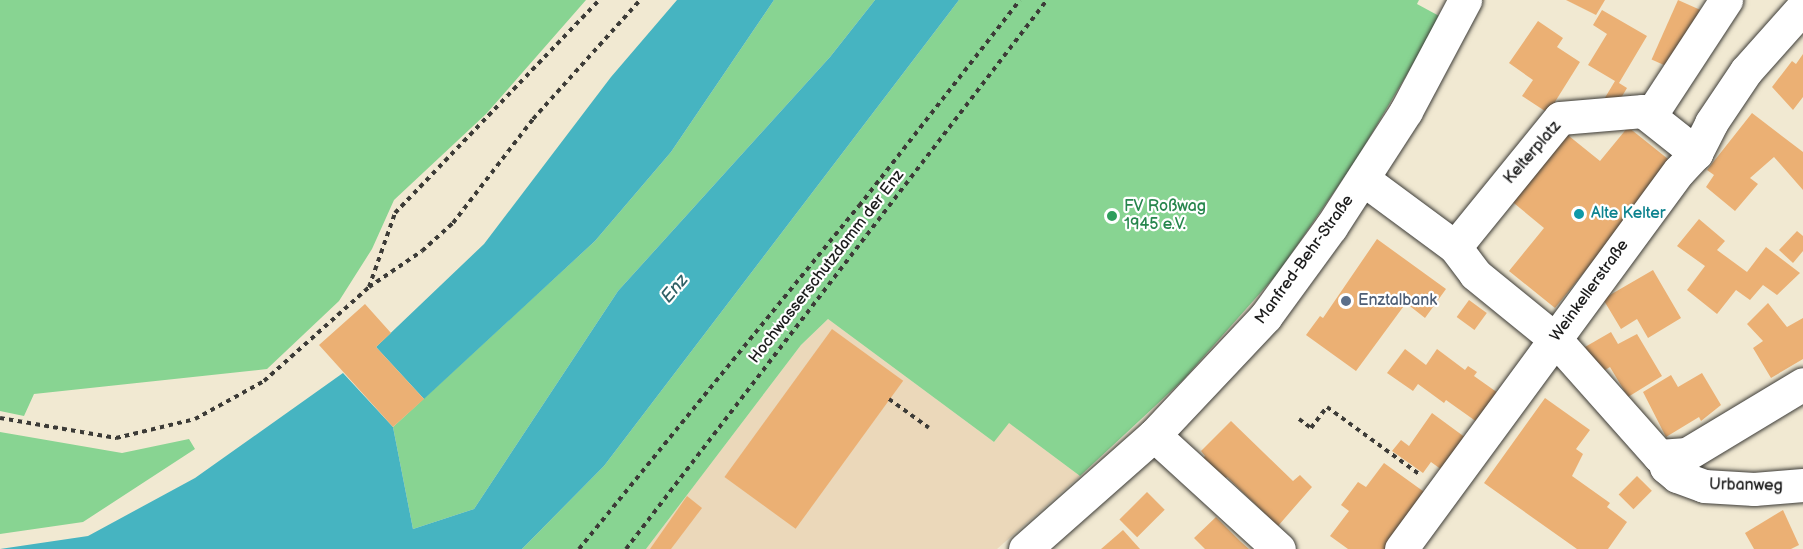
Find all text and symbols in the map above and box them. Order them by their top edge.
street label: Kelterplatz [1500,118,1566,188]
street label: Hochwasserschutzdamm der Enz [745,166,909,368]
street label: Manfred-Behr-Straße [1252,192,1358,328]
place label: FV Roßwag 1945 e.V. [1124,197,1206,235]
place label: Alte Kelter [1591,204,1665,224]
marker: Alte Kelter [1572,207,1586,221]
marker: FV Roßwag 1945 e.V. [1105,209,1119,223]
street label: Weinkellerstraße [1547,236,1633,346]
water label: Enz [657,270,693,308]
place label: Enztalbank [1358,291,1437,311]
marker: Enztalbank [1339,294,1353,308]
street label: Urbanweg [1709,476,1783,496]

